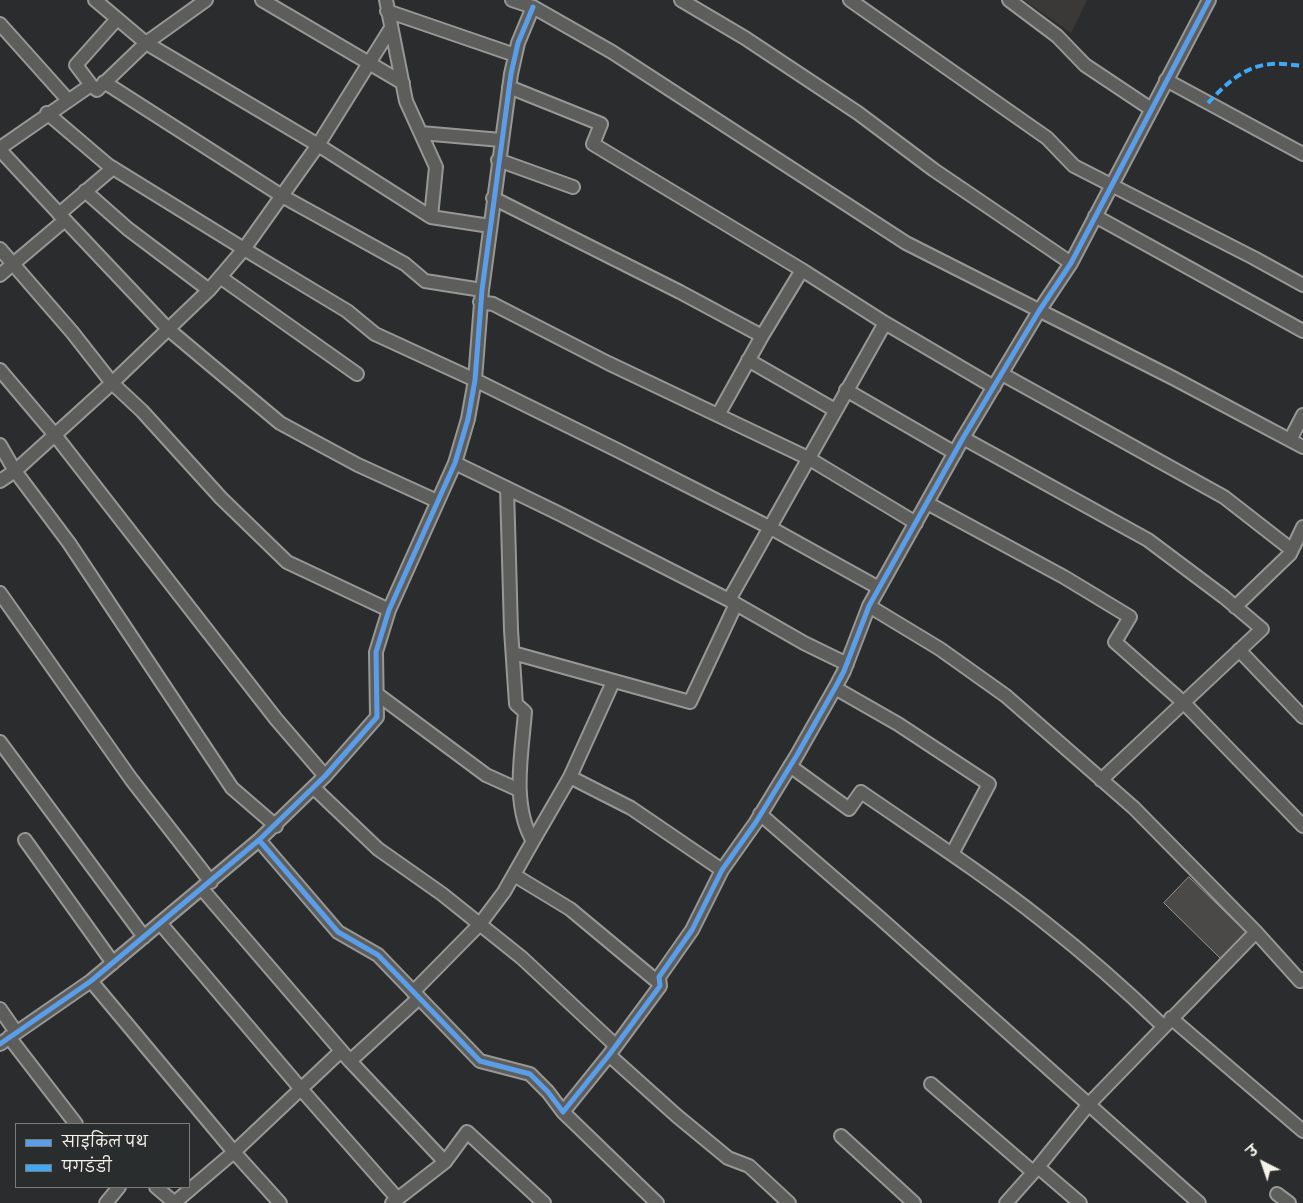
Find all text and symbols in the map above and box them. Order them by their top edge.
legend [15,1123,190,1188]
text: साइकिल पथ [62,1133,148,1151]
north arrow [1238,1138,1288,1188]
text: उ [1244,1142,1262,1161]
text: पगडंडी [62,1158,112,1176]

